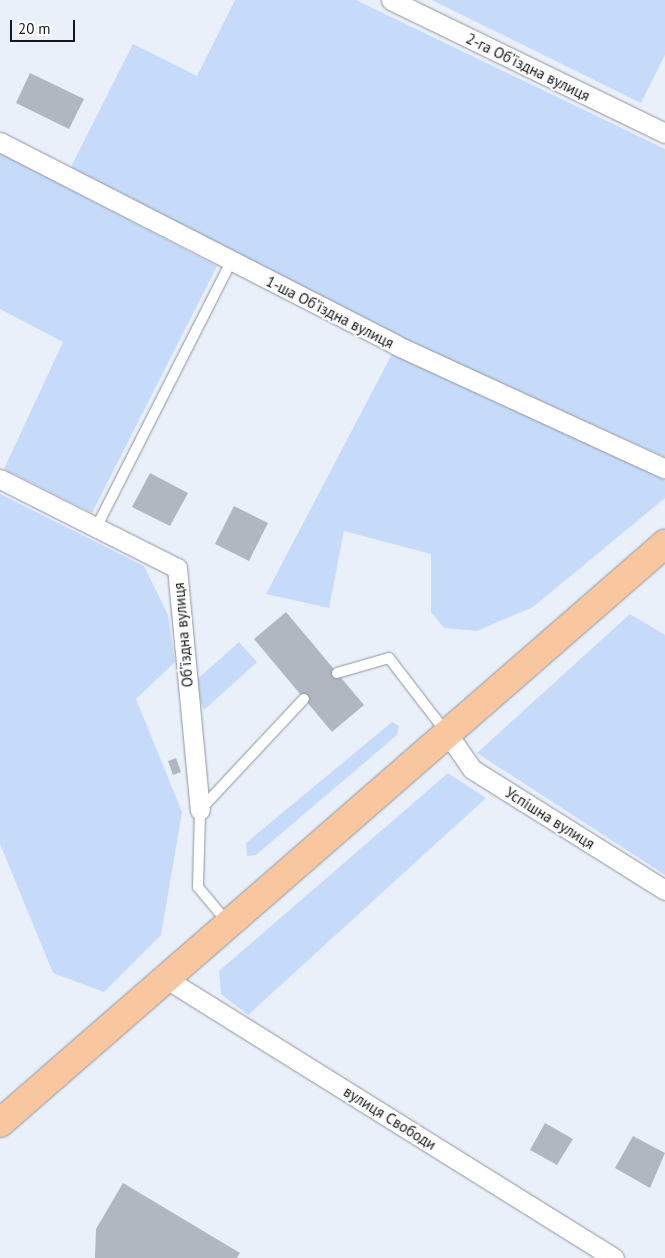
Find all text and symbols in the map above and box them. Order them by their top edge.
scale bar [12,10,78,42]
text: 20 m [18,19,51,38]
street label: 2-га Обʼїздна вулиця [463,29,593,105]
street label: 1-ша Обʼїздна вулиця [263,272,397,352]
street label: Обʼїздна вулиця [169,582,197,688]
street label: Успішна вулиця [502,783,598,853]
street label: вулиця Свободи [340,1082,440,1154]

